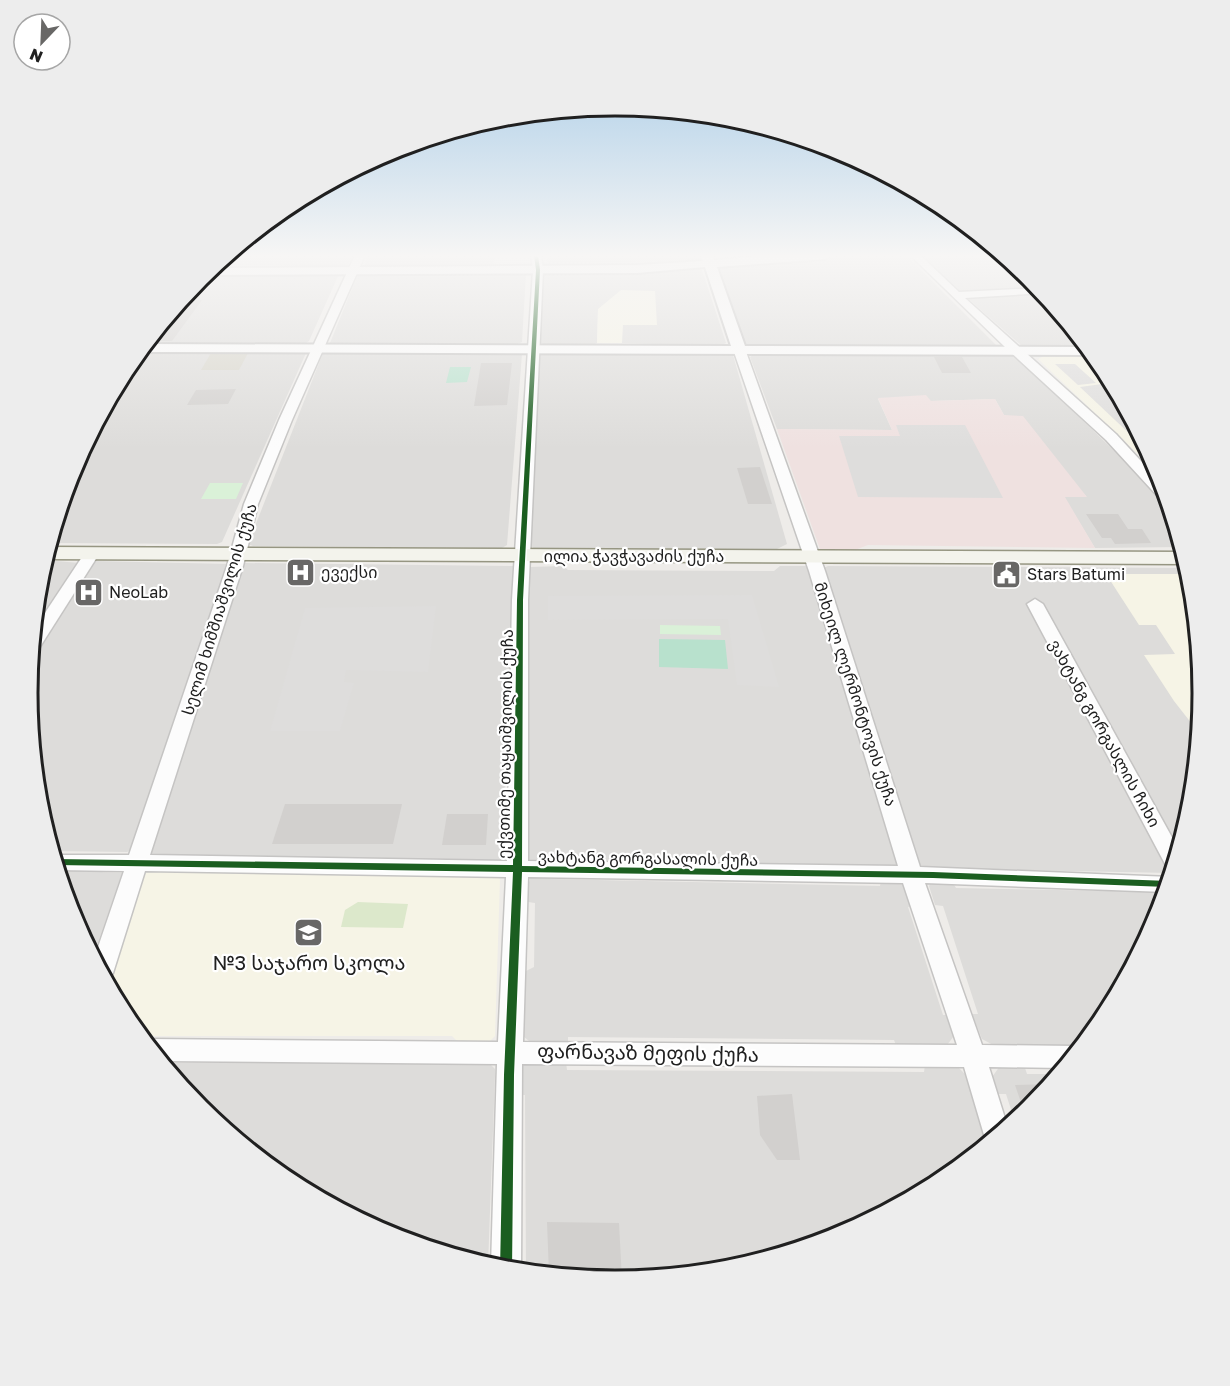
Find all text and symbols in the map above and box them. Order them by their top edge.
north arrow [12,12,72,72]
text: N [27,44,46,67]
street label: სელიმ ხიმშიაშვილის ქუჩა [177,501,262,718]
street label: ილია ჭავჭავაძის ქუჩა [544,546,724,567]
hospital icon: ევექსი [284,556,316,588]
public building icon: Stars Batumi [990,558,1022,590]
place label: ევექსი [321,562,377,582]
place label: Stars Batumi [1027,564,1125,584]
hospital icon: NeoLab [72,576,104,608]
street label: მიხეილ ლერმონტოვის ქუჩა [809,579,902,809]
place label: NeoLab [109,582,168,602]
street label: ექვთიმე თაყაიშვილის ქუჩა [493,629,518,859]
street label: ვახტანგ გორგასლის ჩიხი [1044,636,1165,831]
street label: ვახტანგ გორგასალის ქუჩა [538,846,758,871]
school or university icon: №3 საჯარო სკოლა [293,916,325,948]
place label: №3 საჯარო სკოლა [213,950,405,976]
street label: ფარნავაზ მეფის ქუჩა [537,1038,759,1067]

